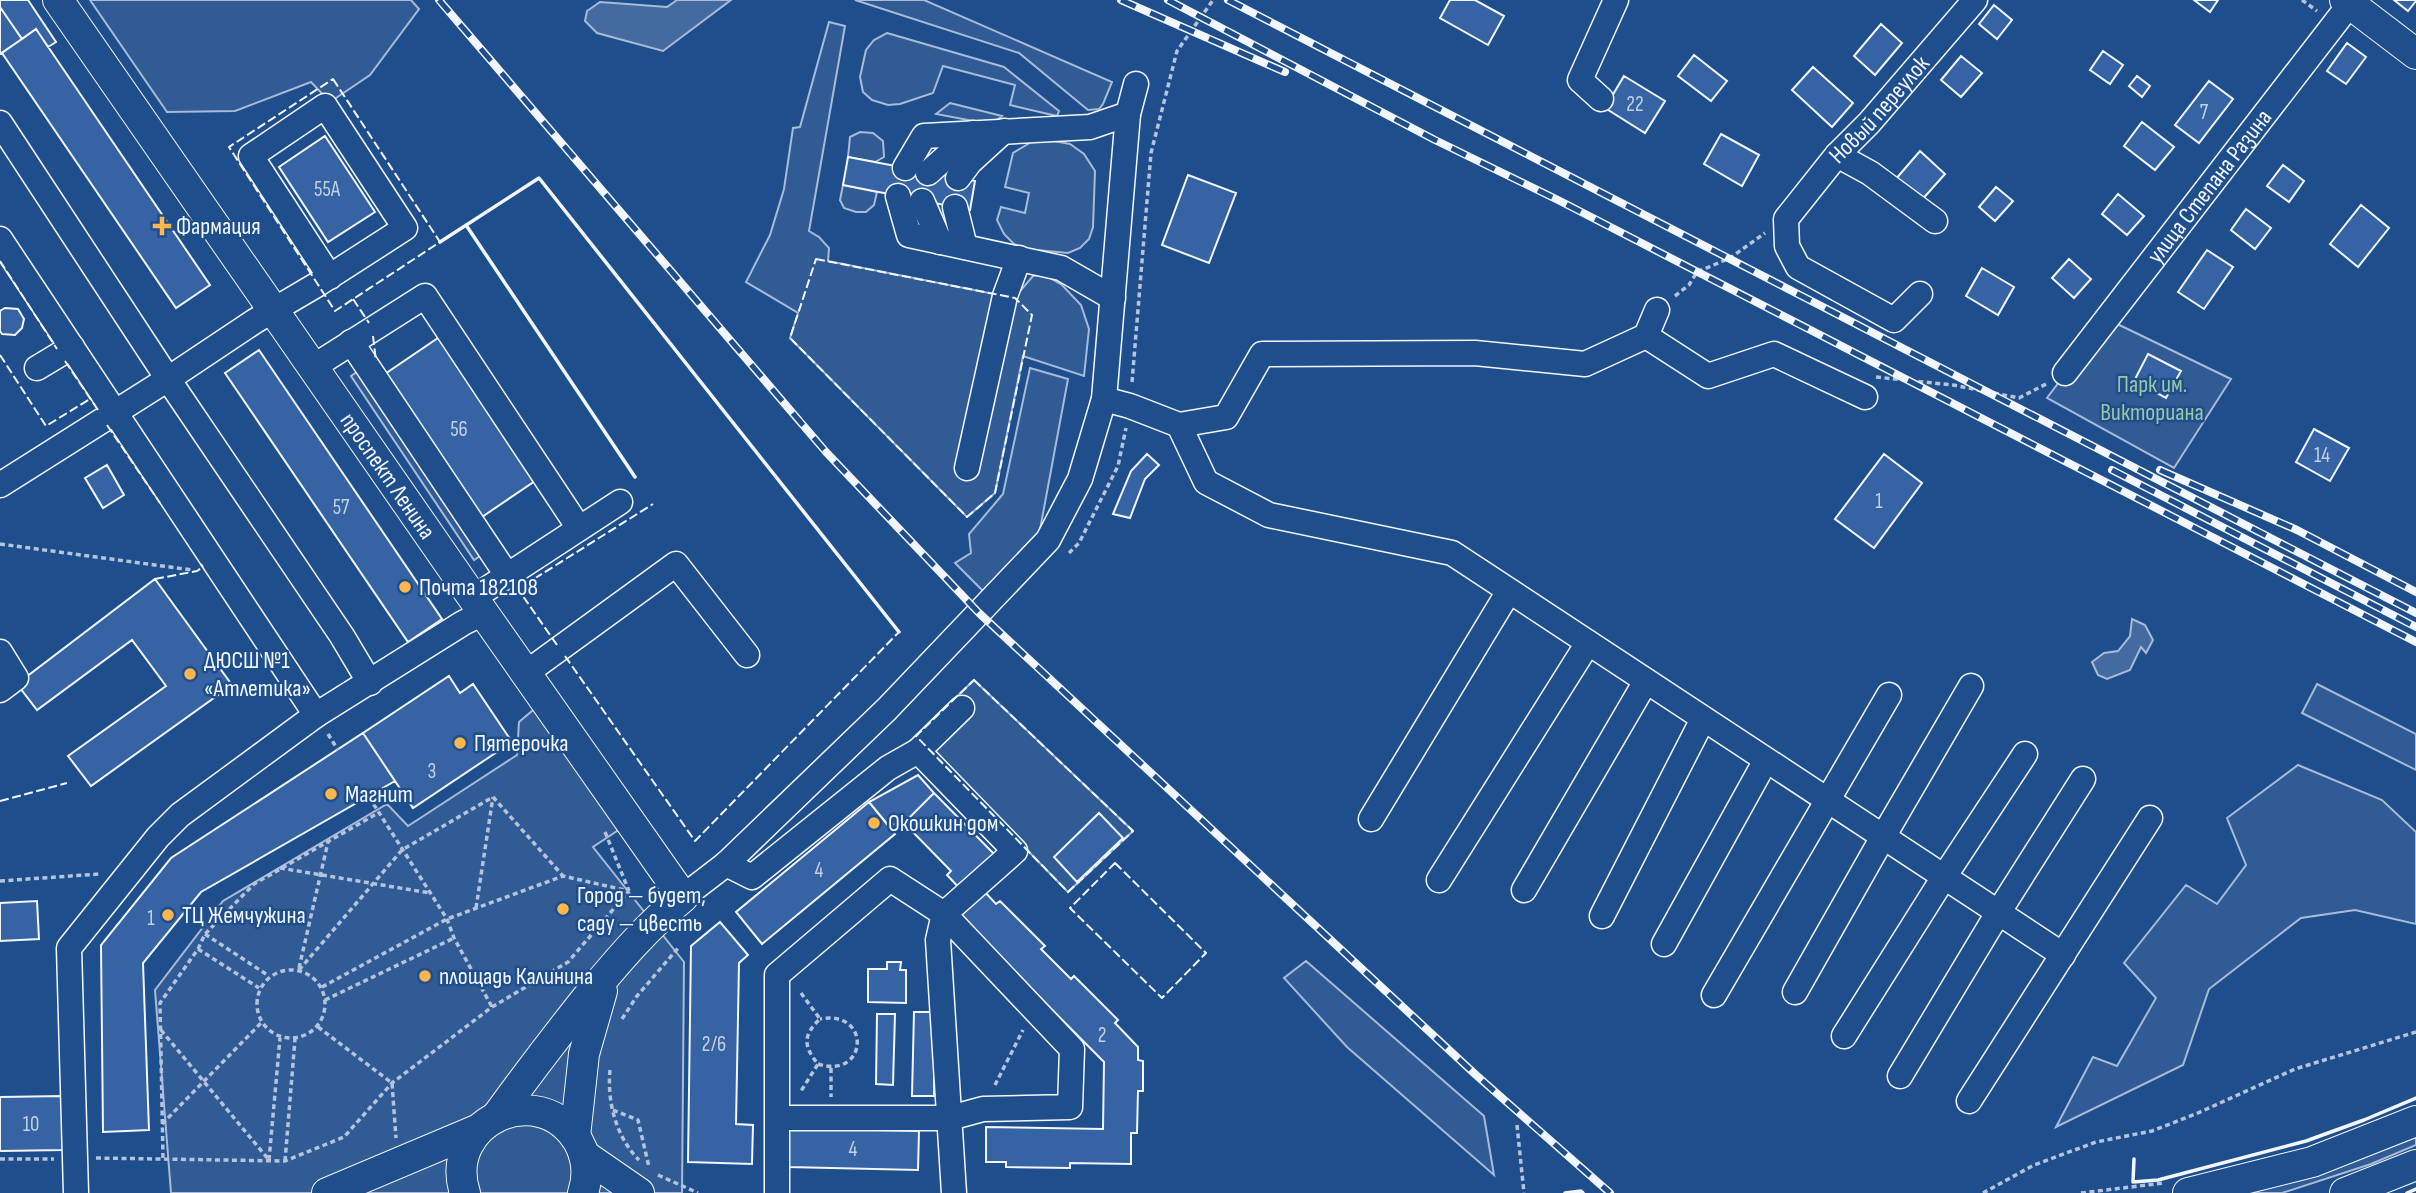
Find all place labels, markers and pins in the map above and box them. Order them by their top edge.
place label: Фармация [176,212,261,241]
marker: Фармация [154,218,170,234]
place label: Почта 182108 [419,573,538,602]
marker: Почта 182108 [397,579,413,595]
place label: ДЮСШ №1 «Атлетика» [204,646,311,703]
marker: ДЮСШ №1 «Атлетика» [182,666,198,682]
place label: Пятерочка [474,729,568,758]
marker: Пятерочка [452,735,468,751]
place label: Магнит [345,780,413,809]
marker: Магнит [323,786,339,802]
place label: Окошкин дом [888,809,998,838]
marker: Окошкин дом [866,815,882,831]
place label: Город — будет, саду — цвесть [577,881,706,938]
place label: ТЦ Жемчужина [182,901,306,930]
marker: Город — будет, саду — цвесть [555,901,571,917]
marker: ТЦ Жемчужина [160,907,176,923]
place label: площадь Калинина [439,962,593,991]
marker: площадь Калинина [417,968,433,984]

